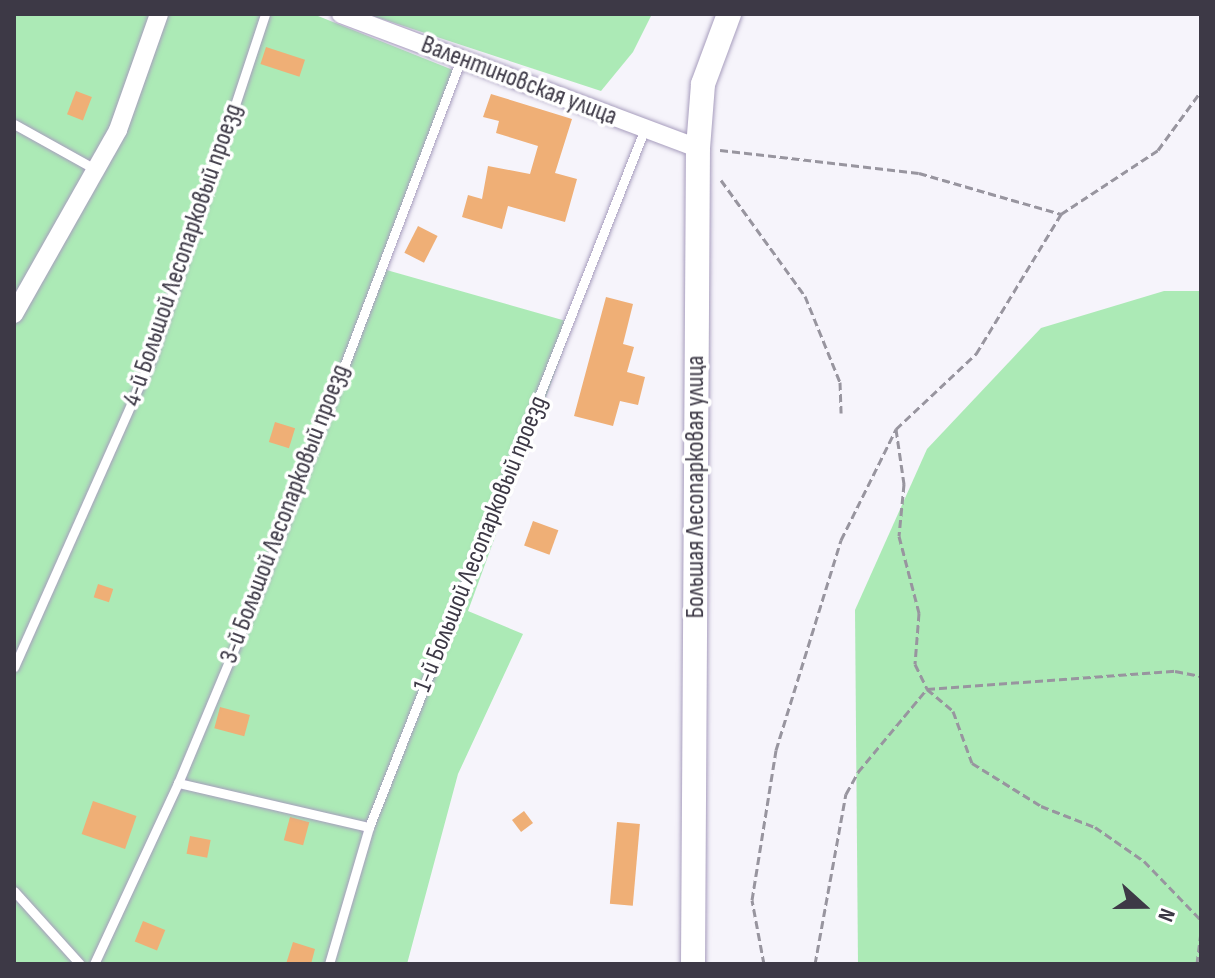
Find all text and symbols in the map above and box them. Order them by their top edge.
street label: Валентиновская улица [417,29,621,133]
street label: 4-й Большой Лесопарковый проезд [117,100,249,410]
street label: Большая Лесопарковая улица [680,356,712,618]
street label: 3-й Большой Лесопарковый проезд [213,360,357,668]
street label: 1-й Большой Лесопарковый проезд [407,392,555,696]
north arrow [1103,866,1183,946]
text: N [1151,904,1181,925]

